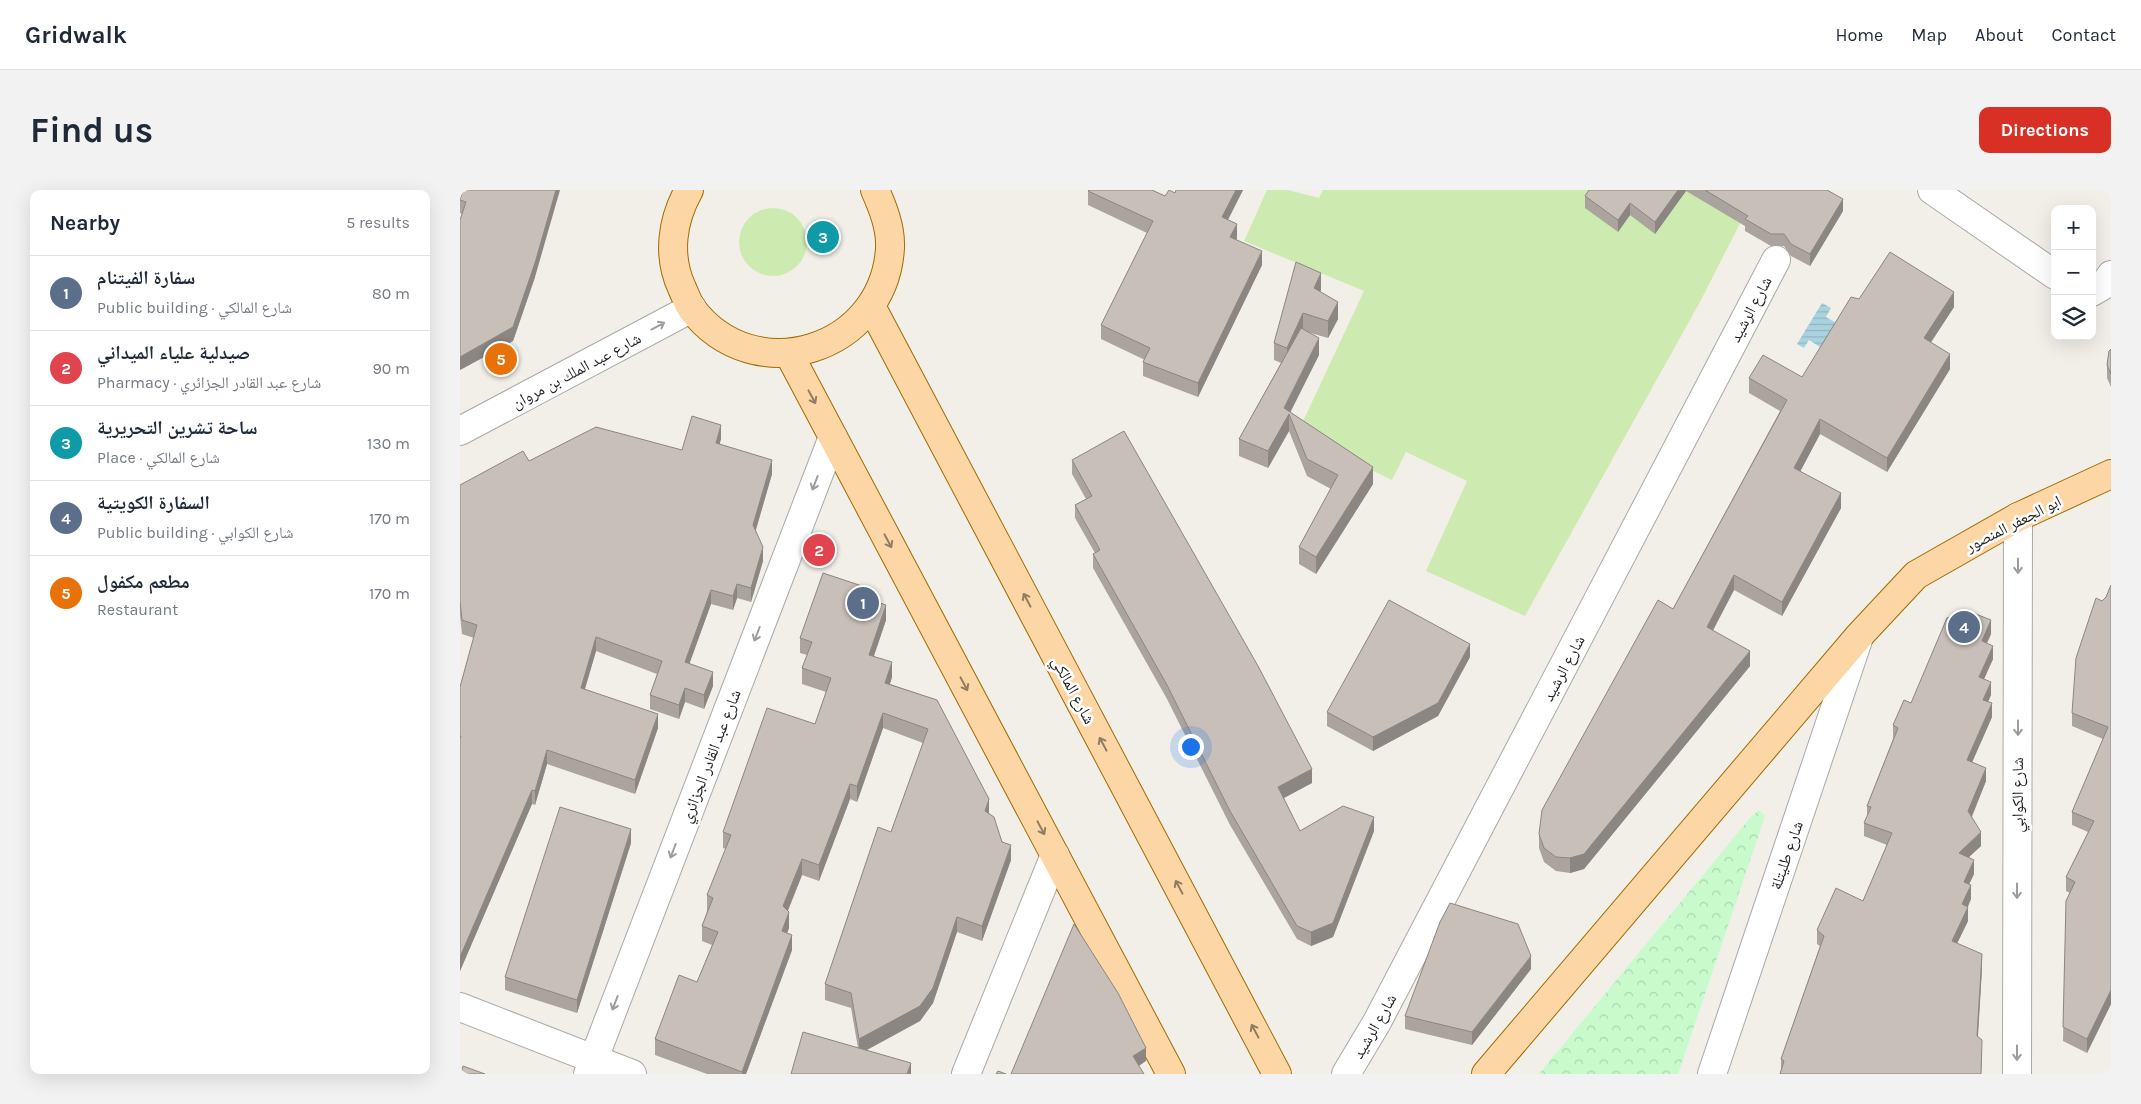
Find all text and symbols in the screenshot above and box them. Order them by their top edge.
text: Gridwalk [25,21,127,49]
text: Home [1835,24,1883,46]
text: Map [1911,24,1947,46]
text: About [1975,24,2024,46]
text: Contact [2052,24,2116,46]
button: Directions [1979,107,2111,153]
text: Find us [30,110,153,151]
map controls [2051,205,2096,340]
button: + [2051,205,2096,250]
text: Nearby [50,211,120,235]
text: 5 results [346,213,410,232]
pin: 3 [807,218,839,256]
button: − [2051,250,2096,295]
text: سفارة الفيتنام [97,267,195,289]
street label: شارع الرشيد [1725,273,1777,346]
text: 1 [63,284,69,303]
text: 80 m [372,284,410,303]
button: layers [2051,295,2096,340]
text: Public building · شارع المالكي [97,298,292,317]
one-way arrow [650,321,665,331]
street label: شارع عبد الملك بن مروان [508,328,645,413]
pin: 5 [485,340,517,378]
text: صيدلية علياء الميداني [97,342,250,364]
text: 2 [61,359,71,378]
text: 90 m [372,359,410,378]
text: Pharmacy · شارع عبد القادر الجزائري [97,373,321,392]
one-way arrow [808,389,817,404]
text: ساحة تشرين التحريرية [97,417,257,439]
text: 3 [61,434,71,453]
text: 130 m [367,434,410,453]
text: Place · شارع المالكي [97,448,220,467]
one-way arrow [810,475,820,490]
street label: ابو الجعفر المنصور [1961,491,2064,556]
text: السفارة الكويتية [97,492,210,514]
text: 4 [61,509,71,528]
text: 170 m [369,509,410,528]
text: Public building · شارع الكوابي [97,523,294,542]
pin: 2 [803,531,835,569]
one-way arrow [883,533,893,548]
one-way arrow [2013,557,2023,573]
text: مطعم مكفول [97,571,190,593]
text: 5 [61,584,71,603]
text: 170 m [369,584,410,603]
pin: 1 [847,584,879,622]
one-way arrow [1022,593,1031,608]
text: Restaurant [97,600,178,619]
pin: 4 [1948,608,1980,646]
one-way arrow [752,626,761,642]
street label: شارع الرشيد [1538,632,1590,705]
street label: شارع المالكي [1045,653,1099,729]
one-way arrow [960,676,969,691]
street label: شارع عبد القادر الجزائري [676,687,748,827]
one-way arrow [2013,720,2022,736]
your location [1178,734,1204,760]
one-way arrow [1098,736,1108,751]
street label: شارع الكوابي [2008,757,2030,833]
street label: شارع طليتلة [1766,818,1808,892]
one-way arrow [1036,820,1046,834]
one-way arrow [668,844,677,859]
one-way arrow [1174,880,1184,895]
one-way arrow [2012,882,2022,898]
street label: شارع الرشيد [1348,990,1401,1063]
one-way arrow [610,995,619,1010]
one-way arrow [1250,1024,1259,1039]
one-way arrow [2012,1044,2022,1061]

